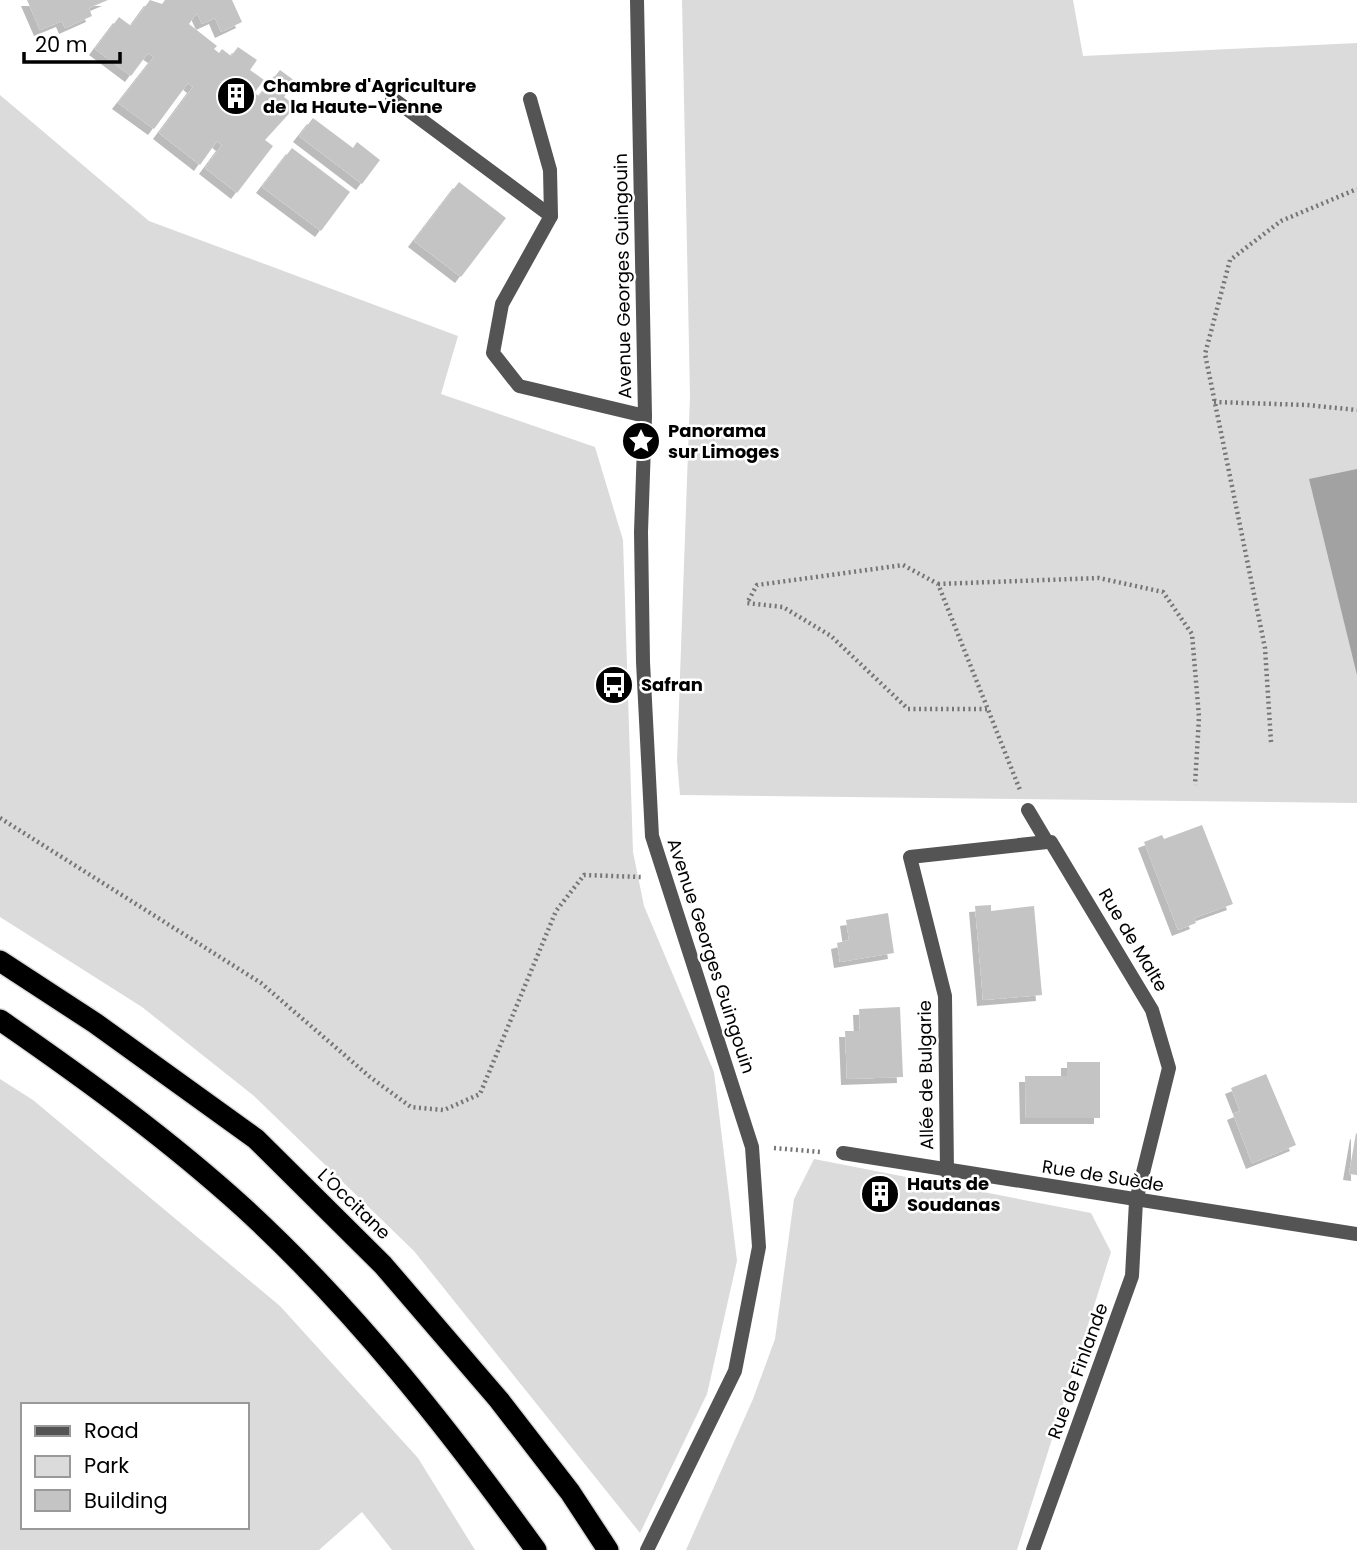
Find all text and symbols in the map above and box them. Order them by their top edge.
scale bar [24,21,121,65]
text: 20 m [35,30,88,59]
place label: Chambre d'Agriculture de la Haute-Vienne [263,73,476,119]
building icon: Chambre d'Agriculture de la Haute-Vienne [215,75,257,117]
street label: Avenue Georges Guingouin [608,153,637,399]
place label: Panorama sur Limoges [668,418,779,464]
place icon: Panorama sur Limoges [620,420,662,462]
bus stop icon: Safran [593,664,635,706]
place label: Safran [641,672,703,697]
street label: Avenue Georges Guingouin [662,835,761,1077]
street label: Rue de Malte [1093,883,1174,996]
street label: Allée de Bulgarie [912,1000,939,1150]
street label: Rue de Suède [1040,1154,1166,1197]
street label: L'Occitane [312,1163,396,1245]
place label: Hauts de Soudanas [907,1171,1001,1217]
building icon: Hauts de Soudanas [859,1173,901,1215]
street label: Rue de Finlande [1041,1299,1114,1442]
legend [21,1403,248,1529]
text: Road [84,1416,139,1445]
text: Park [84,1451,129,1480]
text: Building [84,1486,168,1515]

